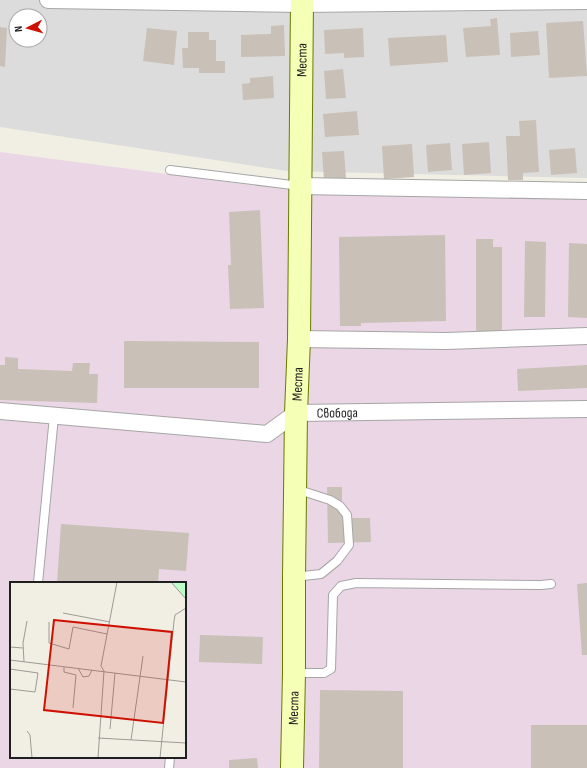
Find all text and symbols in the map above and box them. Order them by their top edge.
north arrow [8,8,48,48]
text: N [12,25,25,33]
street label: Места [293,43,311,77]
street label: Места [288,367,307,401]
street label: Свобода [316,404,358,422]
inset map [10,582,186,758]
street label: Места [285,691,303,725]

